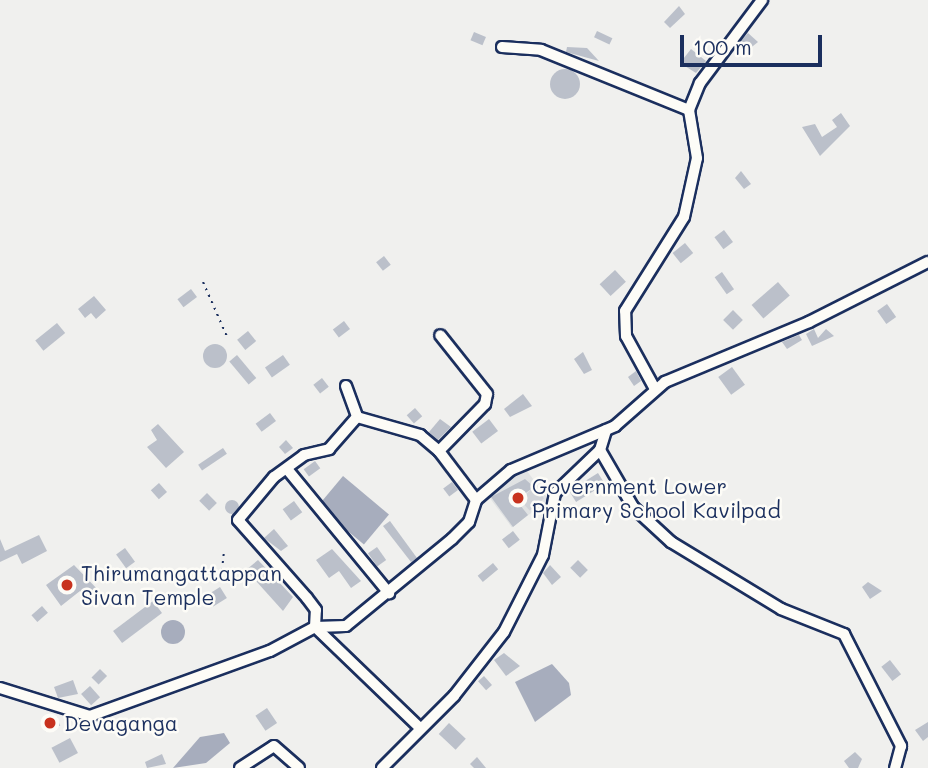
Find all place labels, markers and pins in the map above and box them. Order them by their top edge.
place label: Government Lower Primary School Kavilpad [532,473,781,523]
marker: Government Lower Primary School Kavilpad [510,490,526,506]
place label: Thirumangattappan Sivan Temple [81,560,282,610]
marker: Thirumangattappan Sivan Temple [59,577,75,593]
place label: Devaganga [64,710,178,736]
marker: Devaganga [42,715,58,731]

